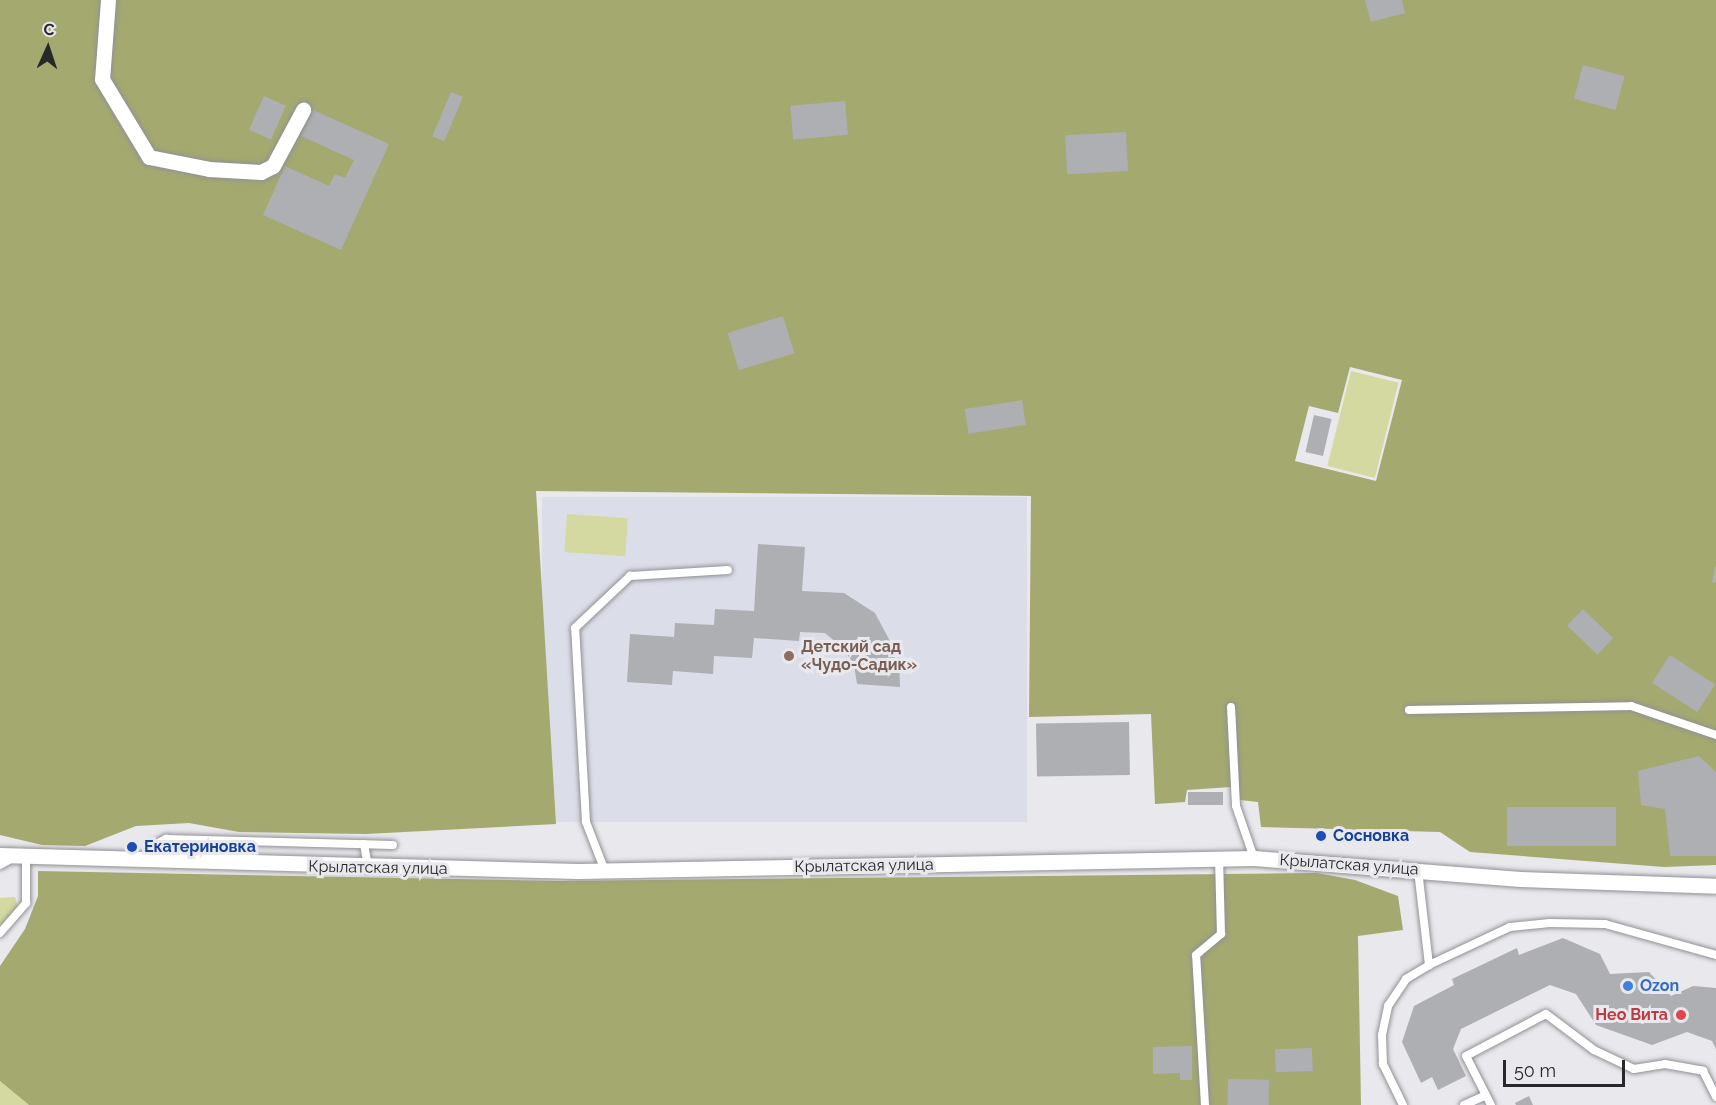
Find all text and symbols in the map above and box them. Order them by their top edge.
north arrow [18,18,78,78]
text: С [43,20,55,39]
place label: Детский сад «Чудо-Садик» [801,637,917,675]
marker: Детский сад «Чудо-Садик» [782,649,796,663]
place label: Сосновка [1333,826,1409,846]
marker: Сосновка [1314,829,1328,843]
place label: Екатериновка [144,837,256,857]
marker: Екатериновка [125,840,139,854]
street label: Крылатская улица [1279,851,1419,879]
street label: Крылатская улица [794,855,934,877]
street label: Крылатская улица [308,857,448,879]
place label: Ozon [1640,976,1679,996]
marker: Ozon [1621,979,1635,993]
place label: Нео Вита [1595,1005,1668,1025]
marker: Нео Вита [1672,1006,1690,1024]
scale bar [1506,1048,1628,1086]
text: 50 m [1514,1060,1556,1081]

